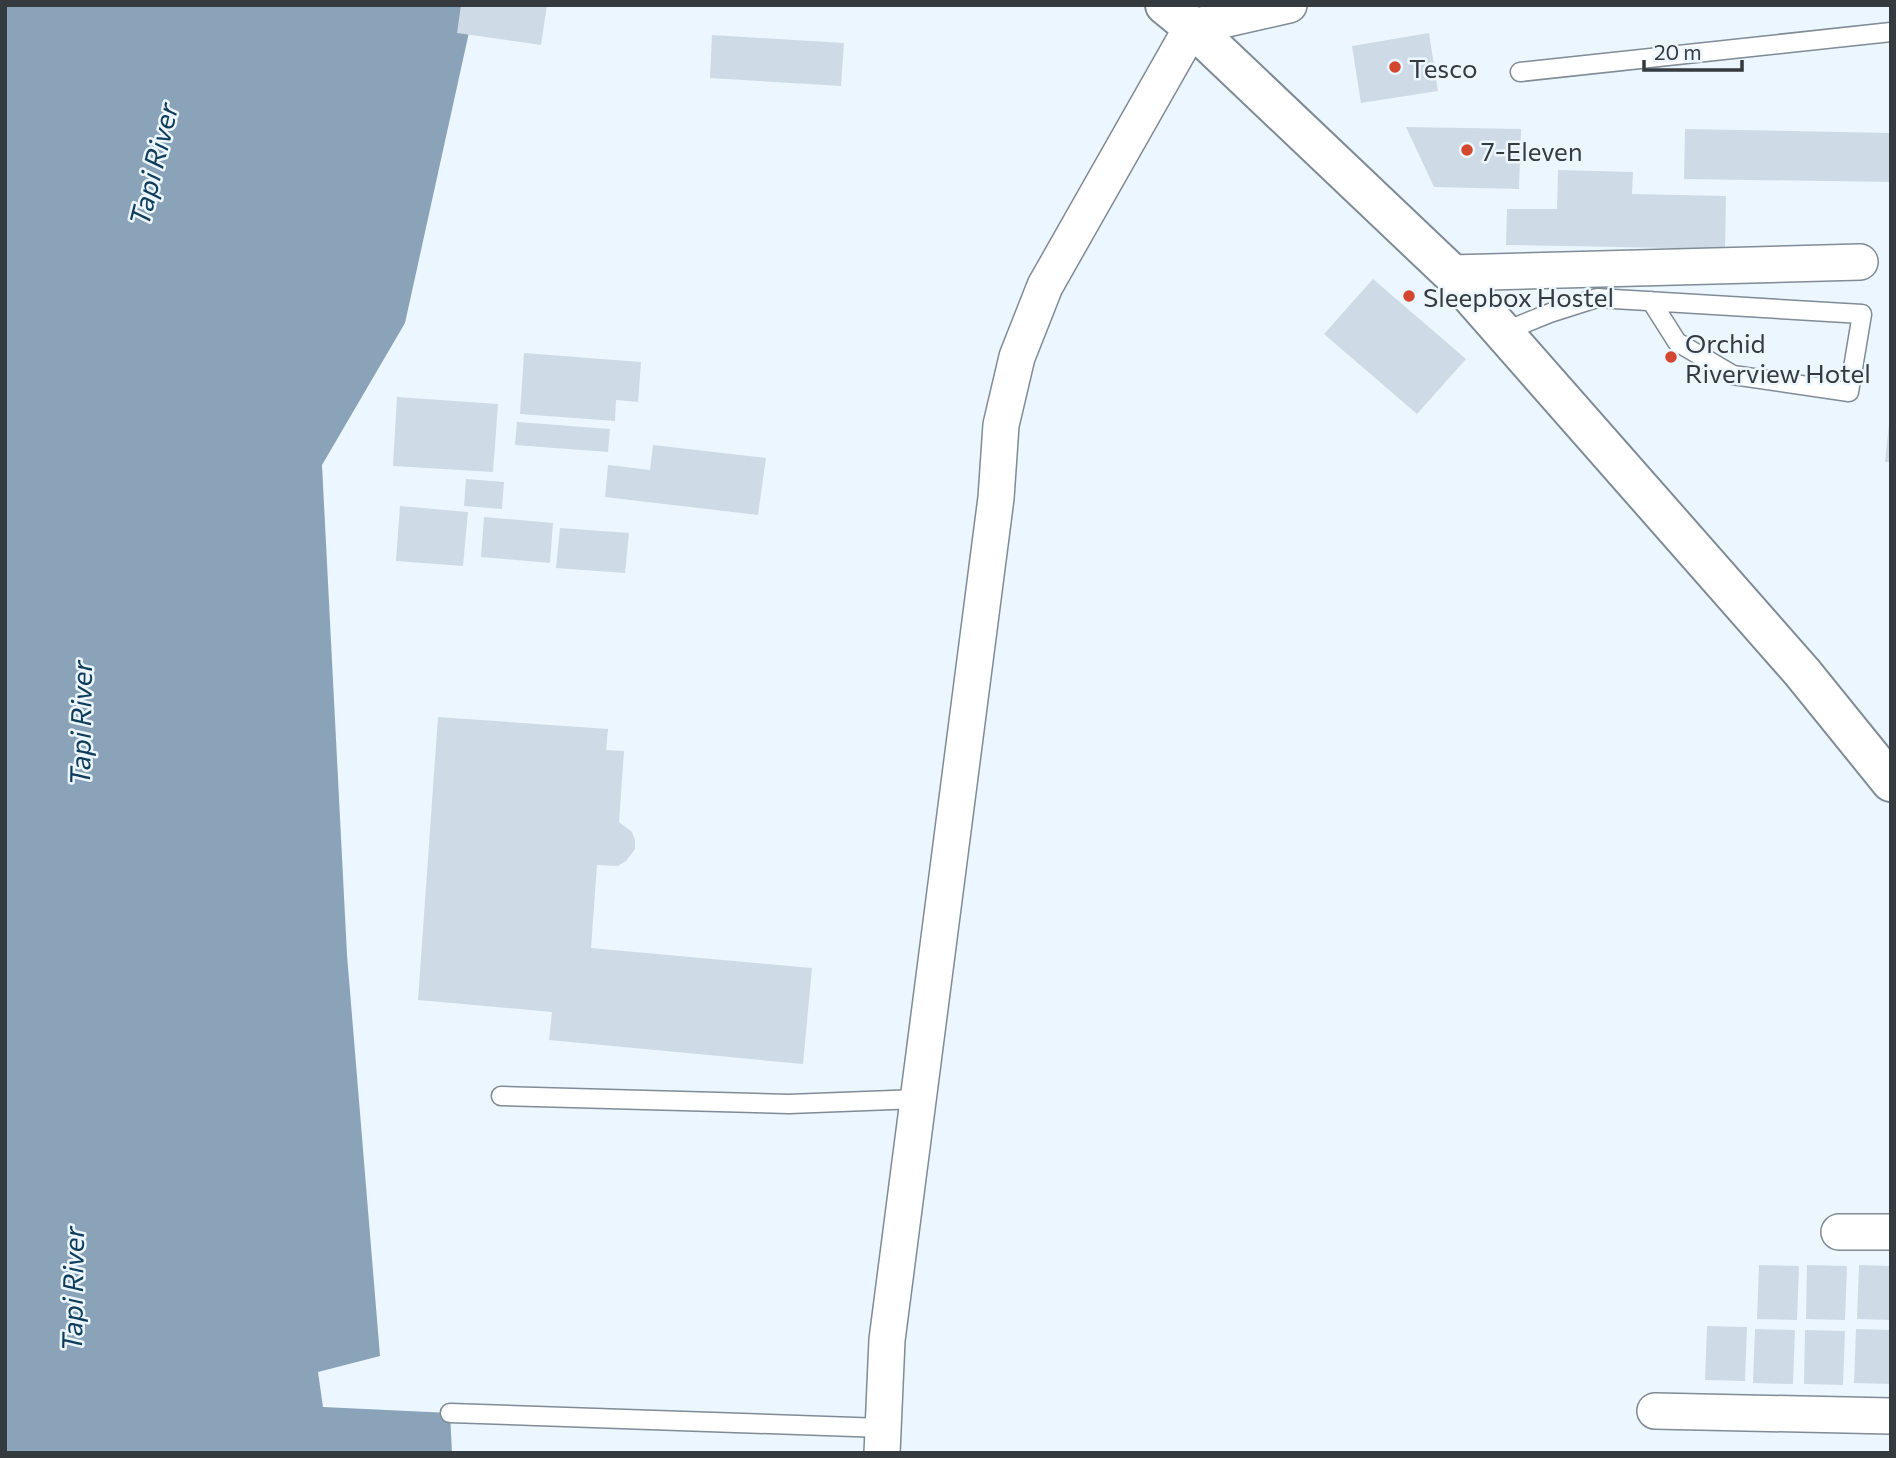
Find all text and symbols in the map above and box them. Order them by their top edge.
scale bar [1644,28,1742,72]
text: 20 m [1654,39,1702,64]
place label: Tesco [1409,52,1478,83]
marker: Tesco [1387,59,1403,75]
water label: Tapi River [121,98,185,229]
place label: 7-Eleven [1481,135,1583,166]
marker: 7-Eleven [1459,142,1475,158]
place label: Sleepbox Hostel [1423,281,1614,312]
marker: Sleepbox Hostel [1401,288,1417,304]
place label: Orchid Riverview Hotel [1685,327,1871,388]
marker: Orchid Riverview Hotel [1663,349,1679,365]
water label: Tapi River [62,659,98,786]
water label: Tapi River [54,1225,90,1352]

